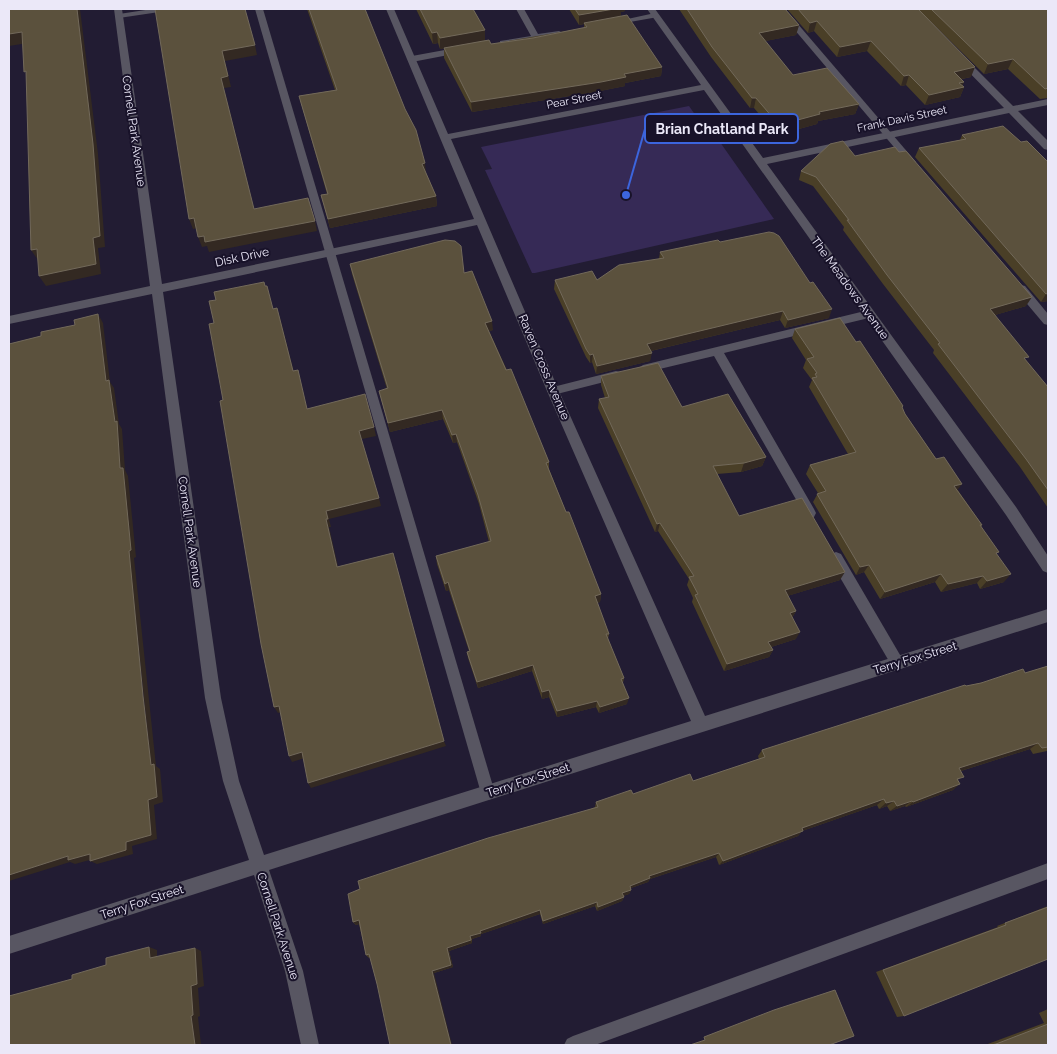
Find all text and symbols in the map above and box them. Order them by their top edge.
street label: Cornell Park Avenue [119,74,149,188]
street label: Pear Street [545,88,603,112]
street label: Frank Davis Street [856,103,948,135]
callout: Brian Chatland Park [645,114,798,143]
text: Brian Chatland Park [656,121,789,137]
street label: The Meadows Avenue [808,234,892,342]
street label: Disk Drive [214,244,270,270]
street label: Raven Cross Avenue [515,312,573,422]
street label: Cornell Park Avenue [175,475,205,589]
street label: Terry Fox Street [872,639,958,677]
street label: Terry Fox Street [485,760,571,800]
street label: Cornell Park Avenue [254,871,302,981]
street label: Terry Fox Street [99,882,185,922]

